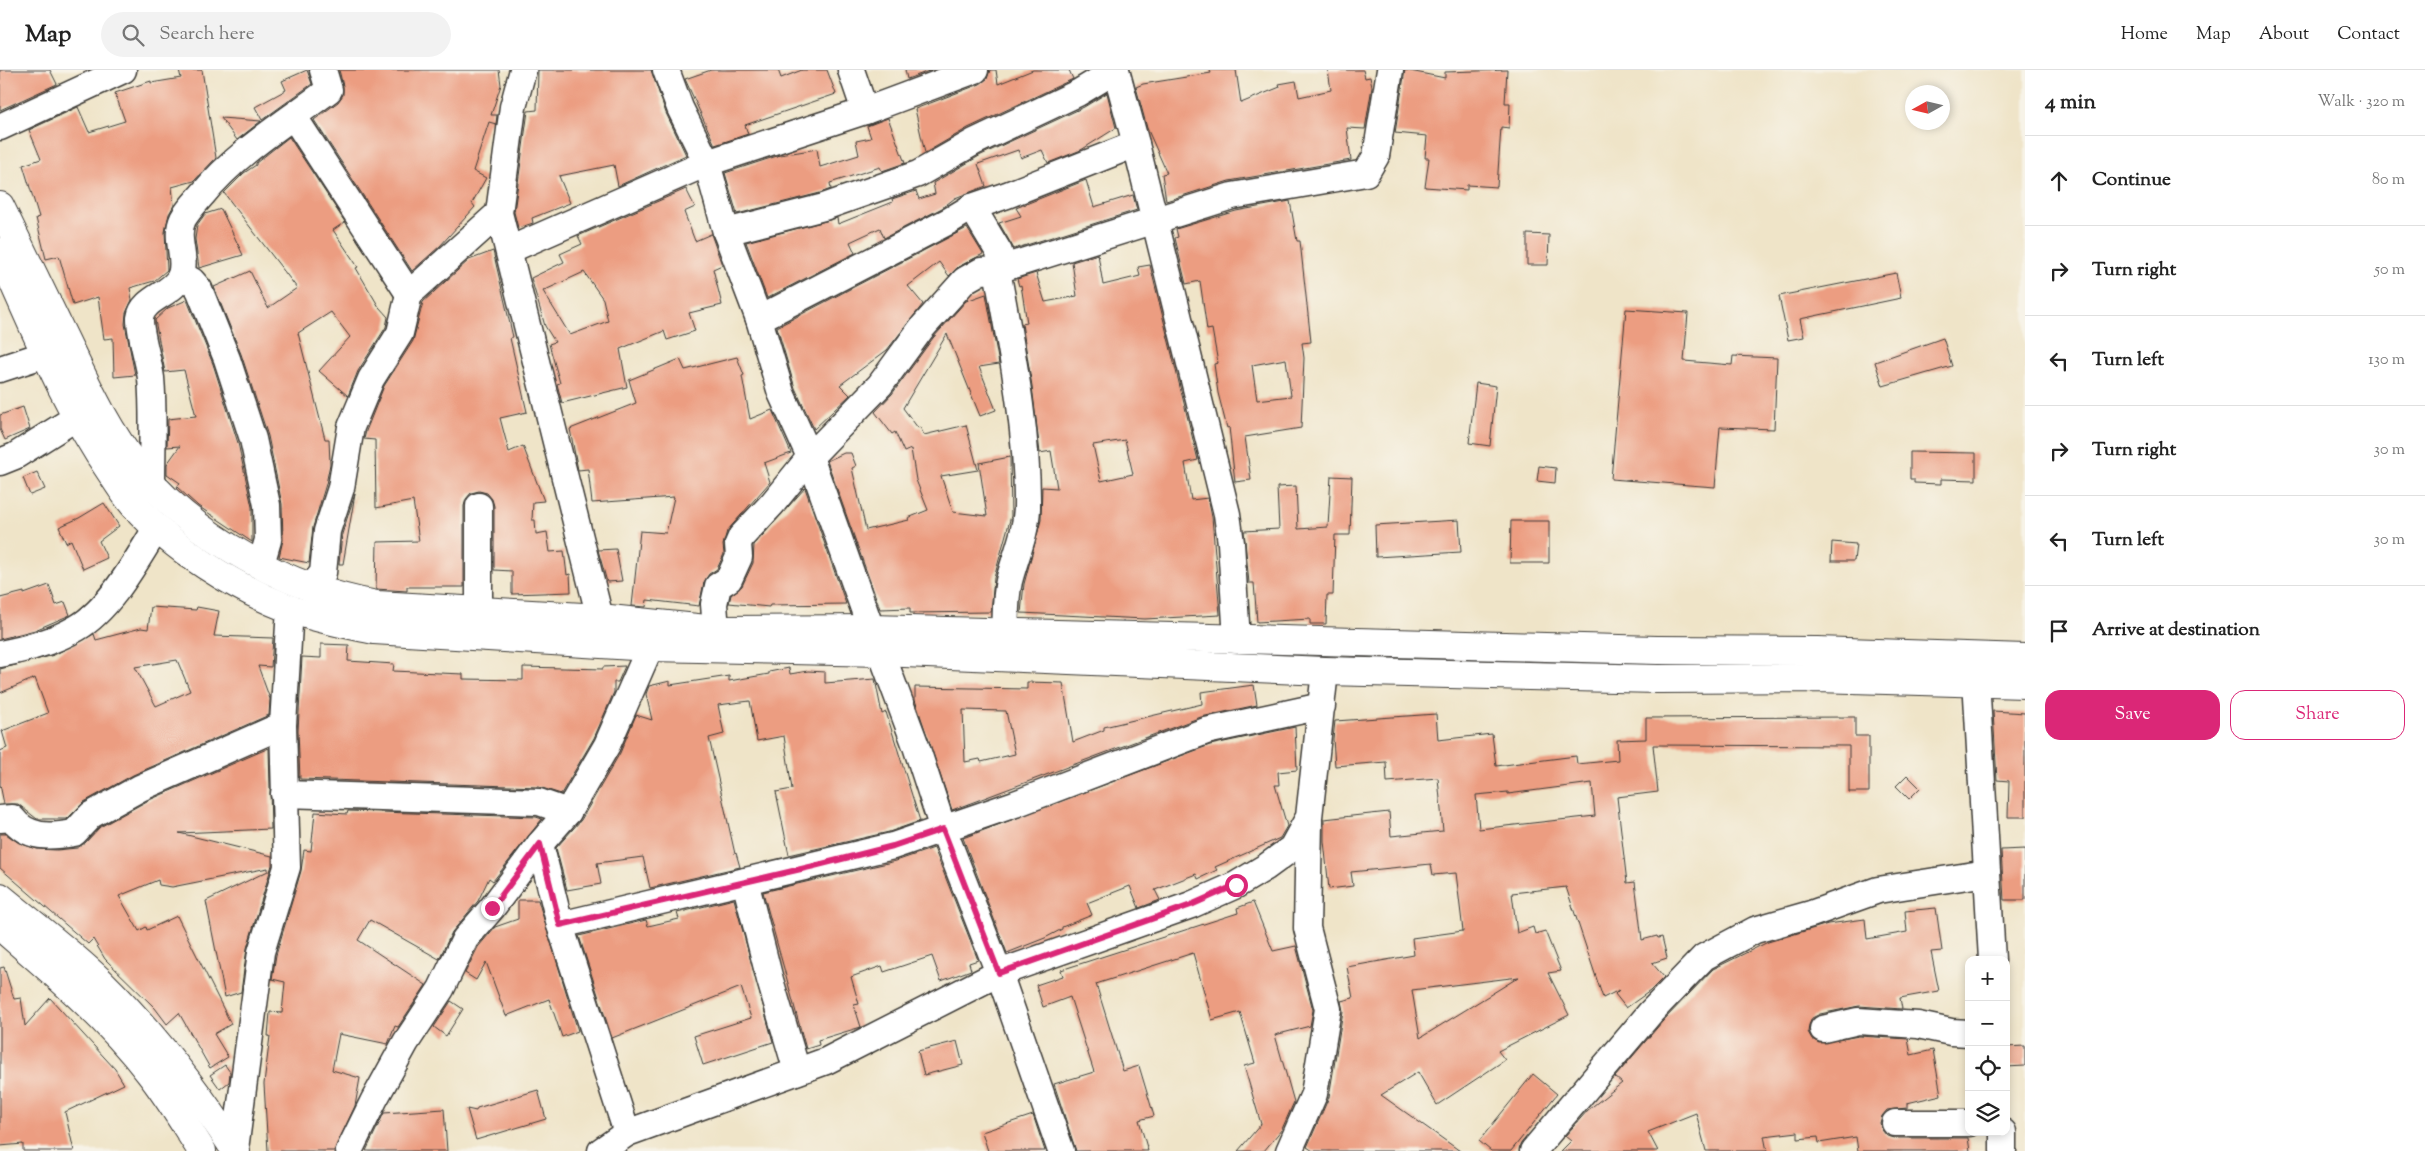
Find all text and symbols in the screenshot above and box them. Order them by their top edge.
search box [101,12,451,57]
text: Map [25,18,71,52]
icon: search [119,21,147,49]
text: Search here [159,21,255,48]
text: Home [2121,22,2168,48]
text: Map [2196,22,2231,48]
text: About [2259,22,2309,48]
text: Contact [2337,22,2400,48]
north arrow [1905,85,1950,130]
text: 4 min [2045,88,2096,118]
text: Walk · 320 m [2318,91,2405,114]
icon: ahead [2045,167,2073,195]
text: Continue [2092,167,2171,194]
text: 80 m [2372,169,2405,192]
icon: right [2045,257,2073,285]
text: Turn right [2092,257,2176,284]
text: 50 m [2374,259,2405,282]
icon: left [2045,347,2073,375]
text: Turn left [2092,347,2164,374]
text: 130 m [2368,349,2405,372]
icon: right [2045,437,2073,465]
text: Turn right [2092,437,2176,464]
text: 30 m [2374,439,2405,462]
icon: left [2045,527,2073,555]
text: Turn left [2092,527,2164,554]
text: 30 m [2374,529,2405,552]
icon: arrive [2045,617,2073,645]
text: Arrive at destination [2092,617,2260,644]
button: Save [2045,690,2220,740]
button: Share [2230,690,2405,740]
route start [1225,874,1248,897]
route end [481,897,504,920]
map controls [1965,956,2010,1136]
button: + [1965,956,2010,1001]
button: − [1965,1001,2010,1046]
button: locate [1965,1046,2010,1091]
button: layers [1965,1091,2010,1136]

